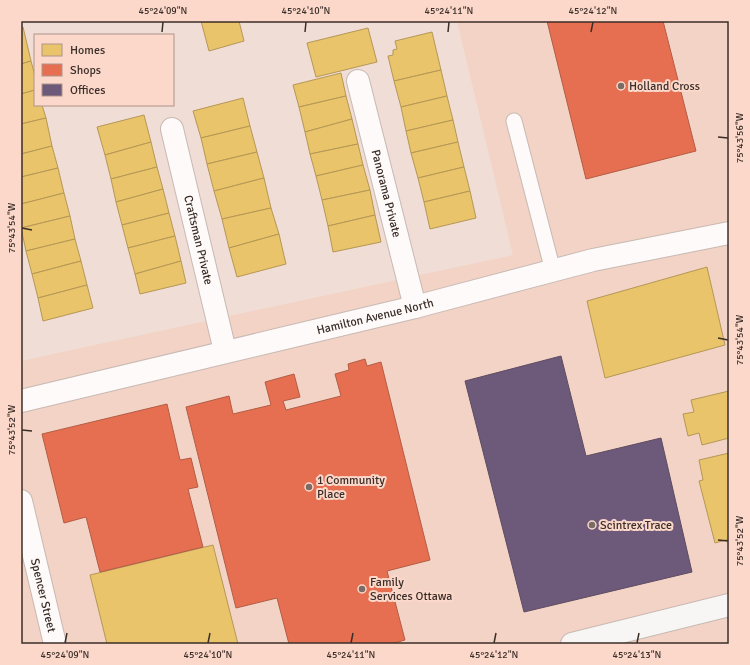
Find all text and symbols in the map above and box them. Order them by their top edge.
text: 45°24'09"N [139,5,187,17]
text: 45°24'10"N [282,5,330,17]
text: 45°24'11"N [425,5,473,17]
text: 45°24'12"N [569,5,617,17]
legend [34,34,174,106]
text: Homes [70,43,105,58]
text: Shops [70,63,101,78]
place label: Holland Cross [629,79,700,94]
marker: Holland Cross [616,81,626,91]
text: Offices [70,83,105,98]
text: 75°43'56"W [734,112,746,163]
street label: Panorama Private [368,148,404,239]
street label: Craftsman Private [180,194,216,286]
text: 75°43'54"W [6,202,18,253]
street label: Hamilton Avenue North [315,295,435,338]
text: 75°43'54"W [734,314,746,365]
text: 75°43'52"W [6,404,18,455]
place label: 1 Community Place [317,473,385,502]
marker: 1 Community Place [304,482,314,492]
text: 75°43'52"W [734,515,746,566]
place label: Scintrex Trace [600,518,672,533]
marker: Scintrex Trace [587,520,597,530]
street label: Spencer Street [27,557,59,634]
place label: Family Services Ottawa [370,575,452,604]
marker: Family Services Ottawa [357,584,367,594]
text: 45°24'09"N [41,649,89,661]
text: 45°24'10"N [184,649,232,661]
text: 45°24'11"N [327,649,375,661]
text: 45°24'12"N [470,649,518,661]
text: 45°24'13"N [613,649,661,661]

